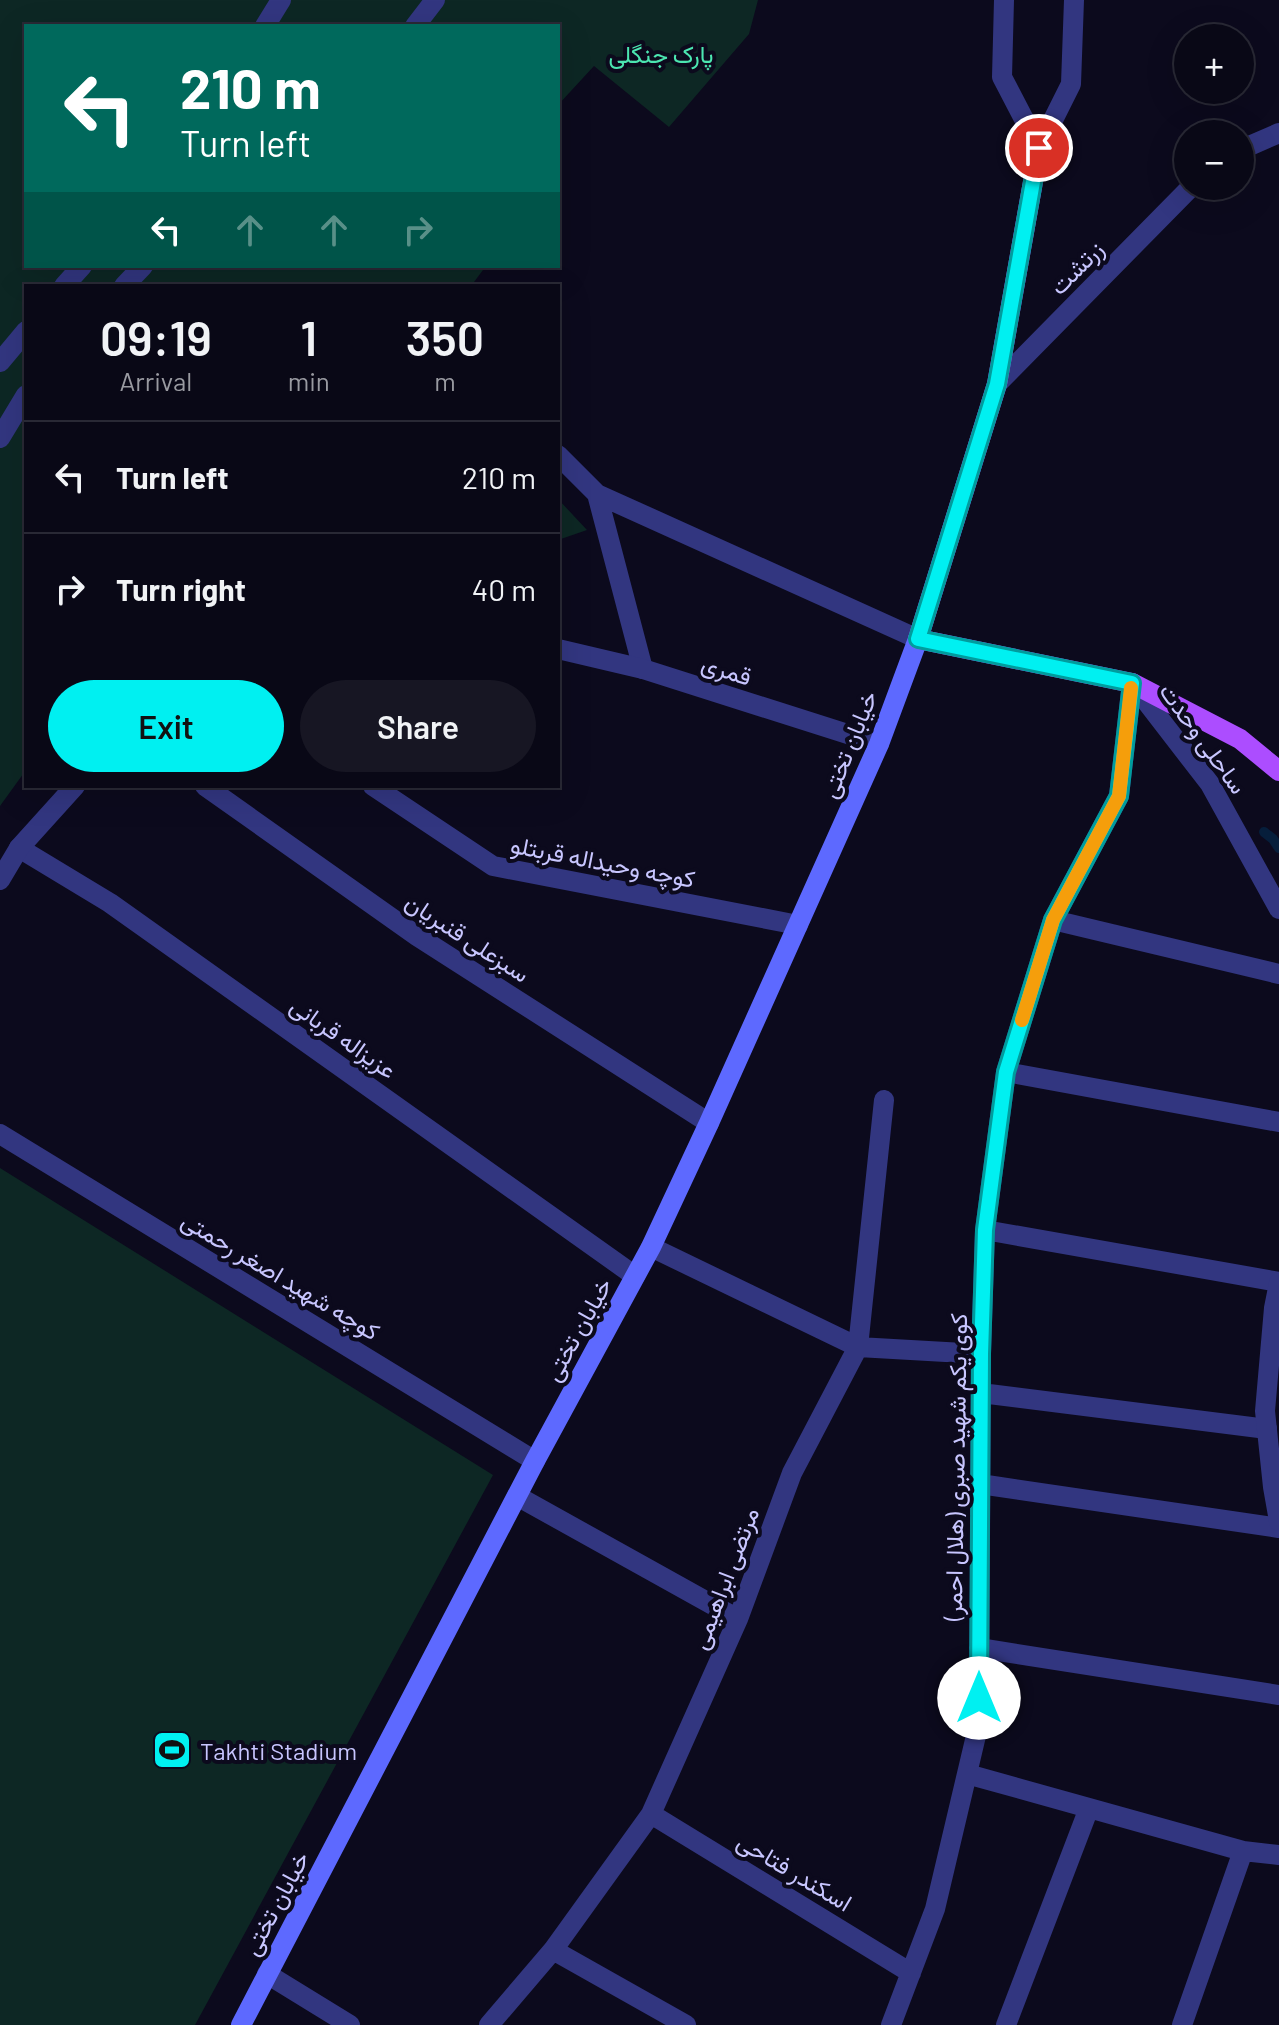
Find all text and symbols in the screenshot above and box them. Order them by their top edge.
map controls [1174,24,1254,200]
button: + [1174,24,1254,104]
park label: پارک جنگلی [608,39,714,71]
text: 210 m [180,53,321,120]
icon: left [48,56,152,160]
pin [1005,114,1073,182]
button: − [1174,120,1254,200]
text: Turn left [180,121,311,164]
icon: arrive [1017,126,1061,170]
icon: left [144,208,188,252]
icon: ahead [228,208,272,252]
icon: ahead [312,208,356,252]
icon: right [396,208,440,252]
street label: زرتشت [1043,234,1110,301]
text: 09:19 [100,308,212,366]
text: 1 [300,308,317,366]
text: 350 [406,308,484,366]
text: Arrival [120,365,192,396]
text: min [288,365,330,396]
text: m [434,365,456,396]
icon: left [48,455,92,499]
text: Turn left [116,459,229,495]
text: 210 m [462,459,536,495]
icon: right [48,567,92,611]
text: Turn right [116,571,246,607]
text: 40 m [472,571,536,607]
street label: قمری [698,647,756,693]
street label: ساحلی وحدت [1153,677,1254,800]
button: Exit [48,680,284,772]
button: Share [300,680,536,772]
street label: خیابان تختی [813,686,884,802]
street label: کوچه وحیداله قربتلو [508,829,697,896]
street label: سبزعلی قنبریان [400,886,535,989]
street label: عزیزاله قربانی [284,990,403,1086]
street label: کوچه شهید اصغر رحمتی [175,1204,385,1348]
street label: خیابان تختی [537,1272,618,1386]
street label: کوی یکم شهید صبری (هلال احمر) [938,1313,975,1622]
street label: مرتضی ابراهیمی [684,1503,766,1654]
position arrow [937,1656,1021,1740]
sports icon: Takhti Stadium [151,1729,193,1771]
place label: Takhti Stadium [200,1736,357,1765]
street label: اسکندر فتاحی [731,1825,858,1918]
street label: خیابان تختی [236,1846,315,1960]

